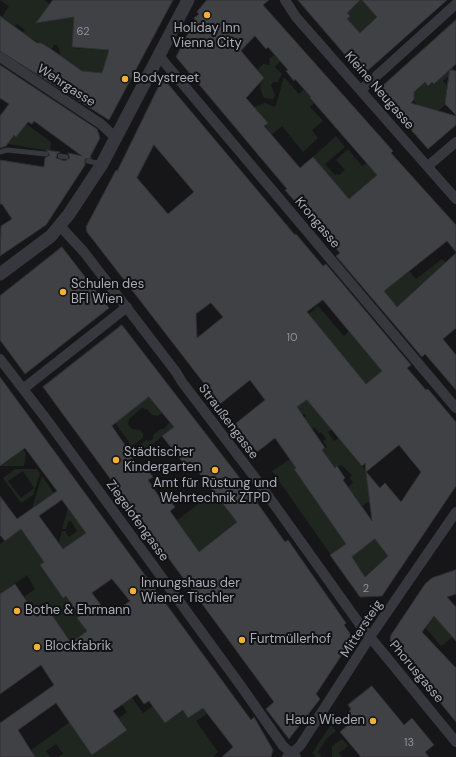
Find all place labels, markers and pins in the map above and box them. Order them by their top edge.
marker: Holiday Inn Vienna City [202,10,212,20]
place label: Holiday Inn Vienna City [172,21,242,52]
place label: Bodystreet [133,71,199,87]
marker: Bodystreet [120,74,130,84]
place label: Schulen des BFI Wien [71,277,144,308]
marker: Schulen des BFI Wien [58,287,68,297]
place label: Städtischer Kindergarten [124,445,201,476]
marker: Städtischer Kindergarten [111,455,121,465]
marker: Amt für Rüstung und Wehrtechnik ZTPD [210,465,220,475]
place label: Amt für Rüstung und Wehrtechnik ZTPD [153,476,277,507]
place label: Innungshaus der Wiener Tischler [141,576,240,607]
marker: Innungshaus der Wiener Tischler [128,586,138,596]
place label: Bothe & Ehrmann [25,603,130,619]
marker: Bothe & Ehrmann [12,606,22,616]
place label: Furtmüllerhof [250,632,331,648]
marker: Furtmüllerhof [237,635,247,645]
place label: Blockfabrik [45,639,111,655]
marker: Blockfabrik [32,642,42,652]
place label: Haus Wieden [286,713,365,729]
marker: Haus Wieden [368,716,378,726]

